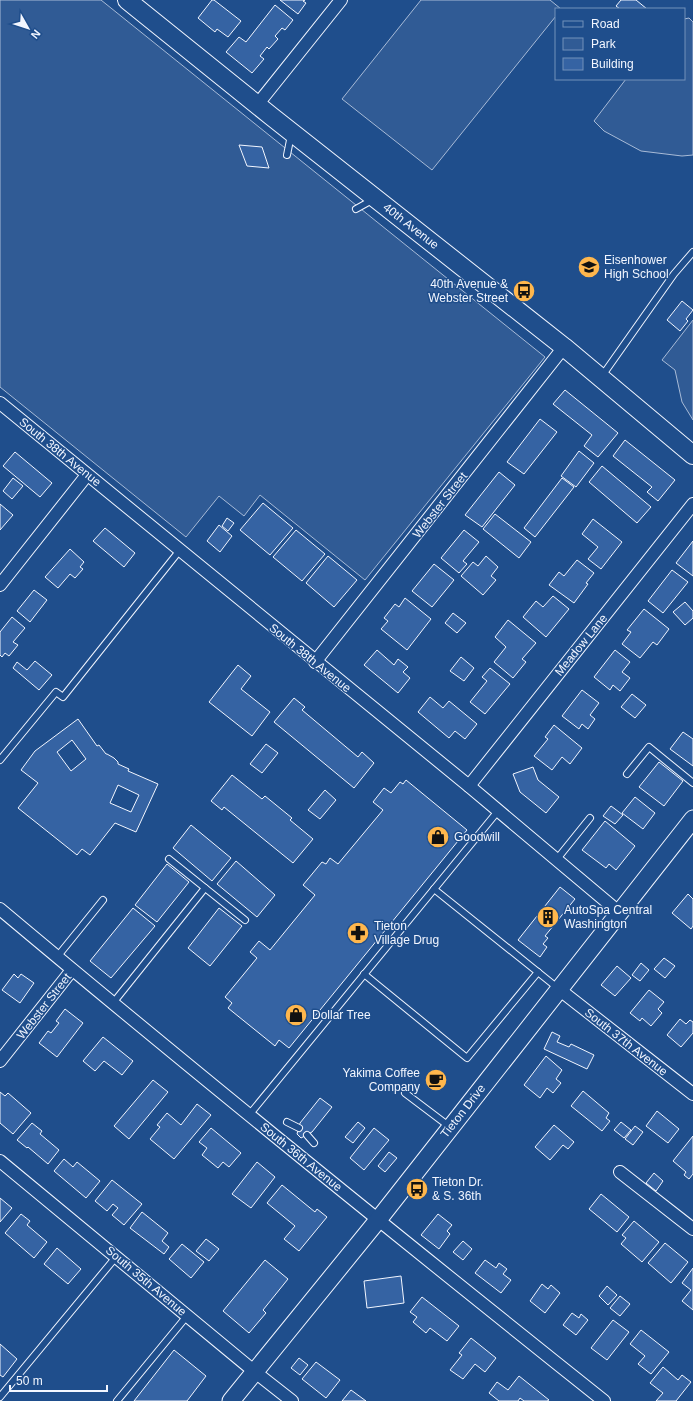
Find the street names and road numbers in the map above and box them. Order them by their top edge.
street label: 40th Avenue [380,200,442,252]
street label: South 38th Avenue [16,415,104,489]
street label: Webster Street [410,469,470,541]
street label: Meadow Lane [552,611,610,679]
street label: South 38th Avenue [266,621,354,695]
street label: Webster Street [14,970,74,1042]
street label: South 37th Avenue [582,1005,670,1079]
street label: Tieton Drive [438,1081,488,1141]
street label: South 36th Avenue [257,1120,345,1194]
street label: South 35th Avenue [103,1243,190,1319]

